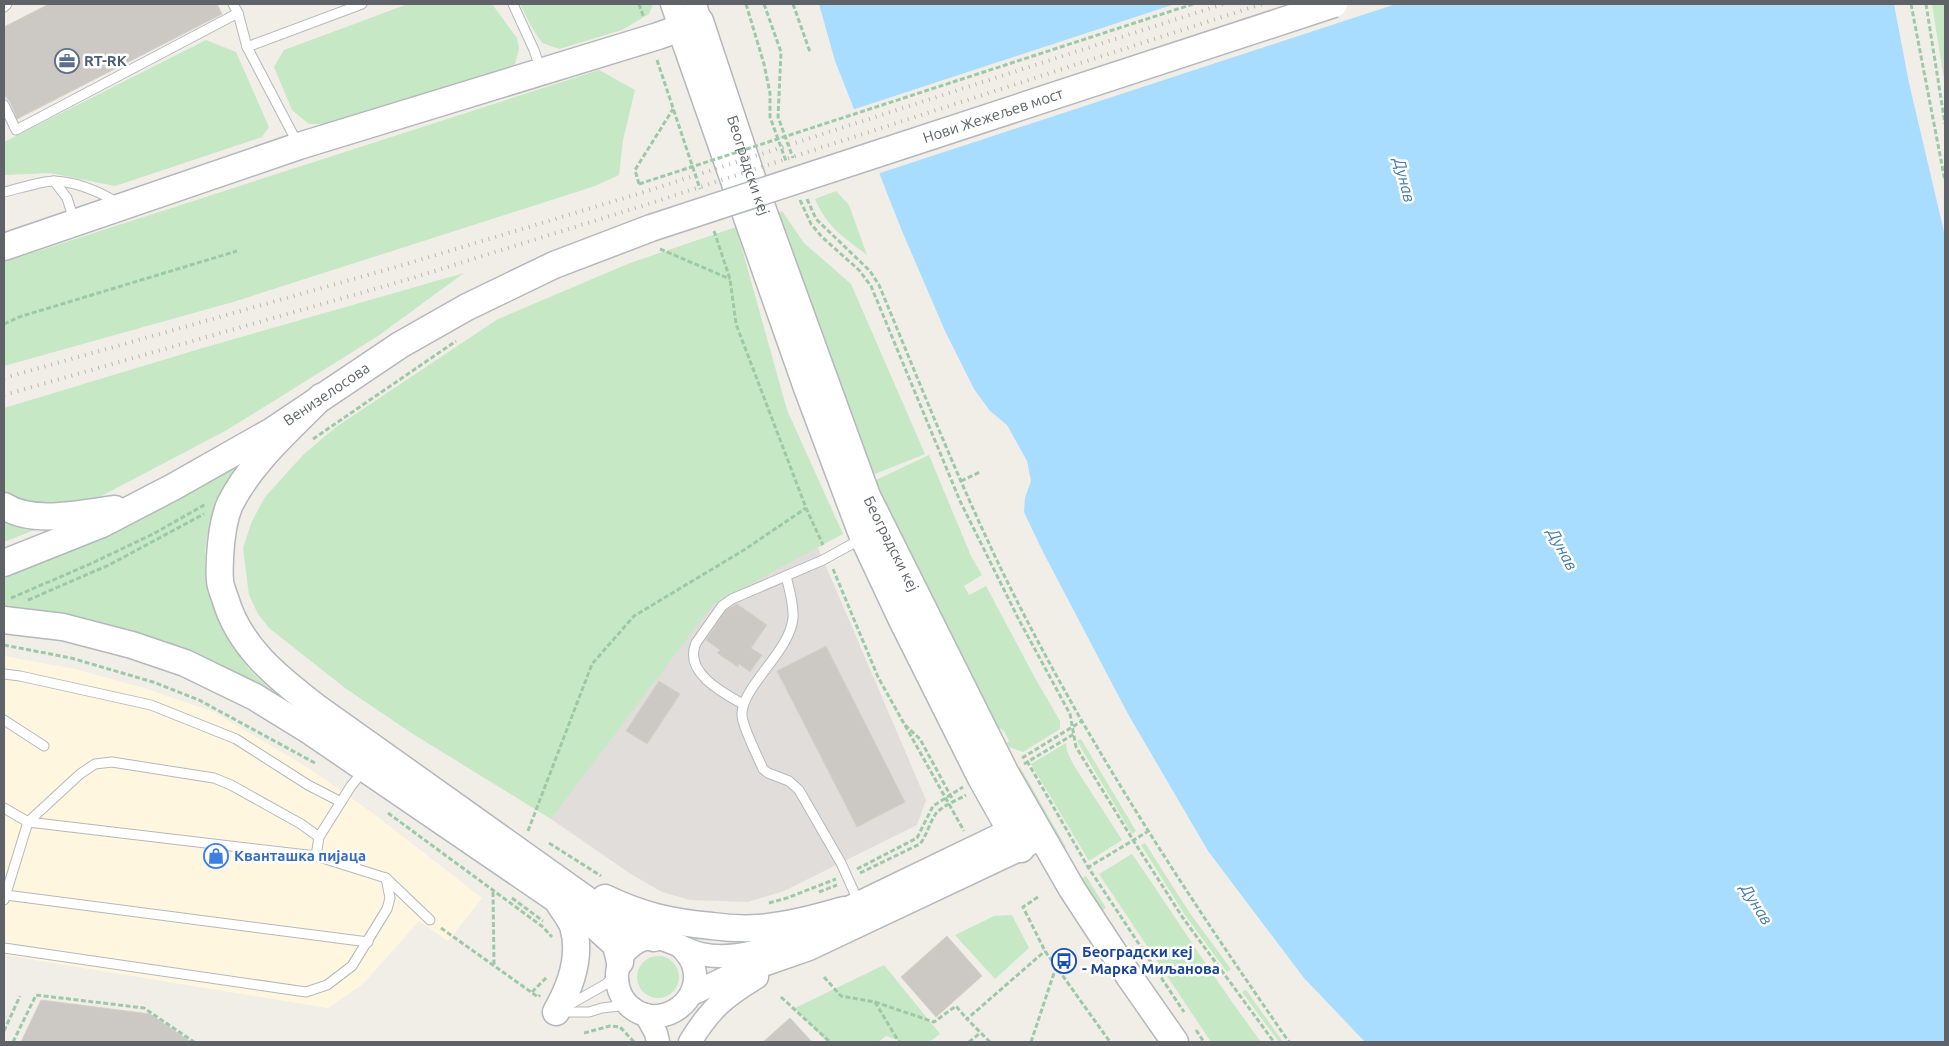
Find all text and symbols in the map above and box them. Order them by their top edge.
office icon: RT-RK [54,48,80,74]
place label: RT-RK [84,52,127,69]
street label: Нови Жежељев мост [921,84,1065,146]
street label: Београдски кеј [724,113,773,217]
water label: Дунав [1390,154,1419,204]
street label: Венизелосова [280,359,373,429]
street label: Београдски кеј [861,493,922,594]
water label: Дунав [1544,523,1581,573]
shop icon: Кванташка пијаца [203,843,229,869]
place label: Кванташка пијаца [234,847,366,864]
water label: Дунав [1736,878,1777,928]
place label: Београдски кеј - Марка Миљанова [1082,943,1220,977]
bus stop icon: Београдски кеј - Марка Миљанова [1051,948,1077,974]

